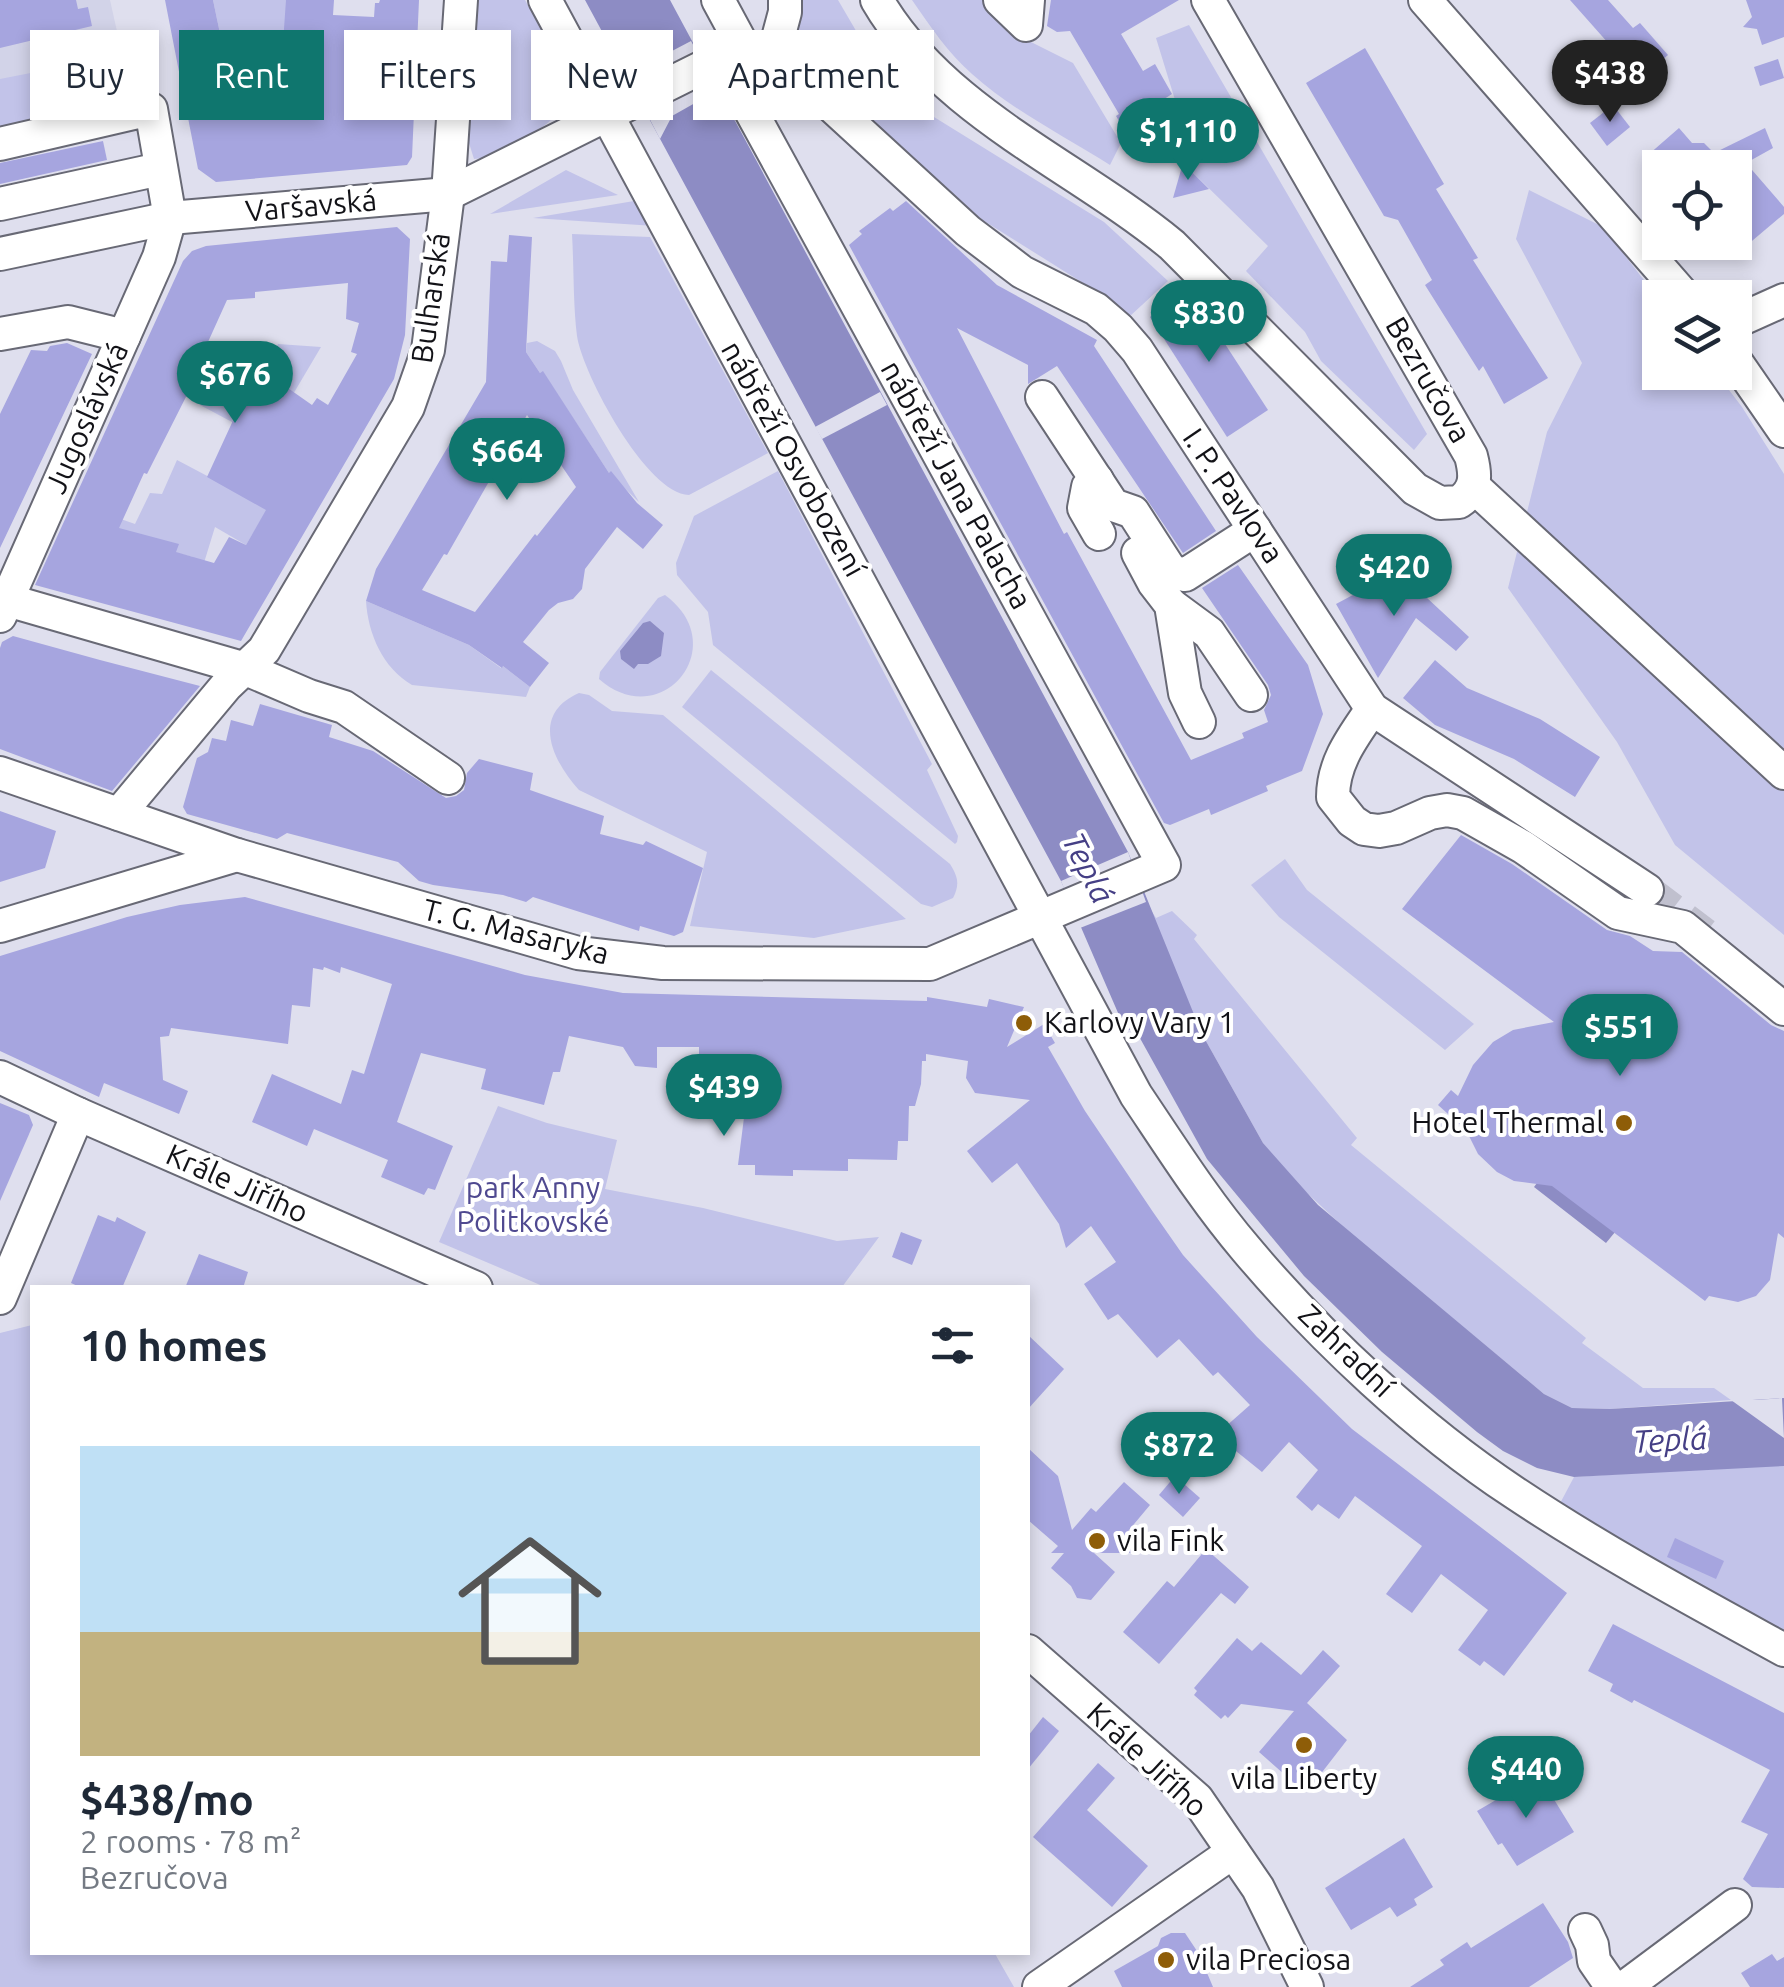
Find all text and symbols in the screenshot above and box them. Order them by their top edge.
chip: Buy [30,30,159,120]
chip: Rent [179,30,324,120]
chip: Filters [344,30,511,120]
chip: New [531,30,673,120]
chip: Apartment [693,30,934,120]
pin: $438 [1551,40,1669,125]
text: $438 [1574,54,1646,90]
pin: $1,110 [1107,98,1269,183]
text: $1,110 [1139,112,1237,148]
map controls [1642,150,1752,390]
button: locate [1642,150,1752,260]
street label: Varšavská [244,182,378,228]
street label: Bulharská [404,230,456,365]
pin: $830 [1150,280,1268,365]
button: layers [1642,280,1752,390]
text: $830 [1173,294,1245,330]
street label: Bezručova [1379,311,1478,448]
street label: nábřeží Osvobození [715,335,873,583]
street label: Jugoslávská [38,337,134,498]
pin: $676 [176,341,294,426]
street label: nábřeží Jana Palacha [874,354,1039,615]
text: $676 [199,355,271,391]
pin: $664 [448,418,566,503]
street label: I. P. Pavlova [1176,422,1291,569]
text: $664 [471,432,543,468]
pin: $420 [1335,534,1453,619]
text: $420 [1358,548,1430,584]
water label: Teplá [1056,826,1122,909]
street label: T. G. Masaryka [420,891,613,971]
pin: $551 [1561,994,1679,1079]
place label: Karlovy Vary 1 [1044,1005,1235,1039]
text: $551 [1584,1008,1656,1044]
marker: Karlovy Vary 1 [1013,1012,1035,1034]
pin: $439 [665,1054,783,1139]
text: $439 [688,1068,760,1104]
place label: Hotel Thermal [1412,1105,1604,1139]
marker: Hotel Thermal [1613,1112,1635,1134]
street label: Krále Jiřího [161,1137,314,1229]
park label: park Anny Politkovské [457,1170,610,1238]
street label: Zahradní [1292,1297,1402,1404]
icon: filters [925,1318,980,1373]
text: 10 homes [80,1322,267,1369]
pin: $872 [1120,1412,1238,1497]
water label: Teplá [1632,1419,1708,1459]
text: $872 [1143,1426,1215,1462]
icon: home [440,1511,620,1691]
place label: vila Fink [1117,1523,1225,1557]
marker: vila Fink [1086,1530,1108,1552]
street label: Krále Jiřího [1081,1695,1215,1823]
marker: vila Liberty [1293,1734,1315,1756]
pin: $440 [1467,1736,1585,1821]
text: $440 [1490,1750,1562,1786]
place label: vila Liberty [1231,1761,1377,1795]
text: $438/mo [80,1776,254,1823]
text: 2 rooms · 78 m² [80,1823,301,1859]
text: Bezručova [80,1859,229,1895]
place label: vila Preciosa [1186,1942,1351,1976]
marker: vila Preciosa [1155,1949,1177,1971]

